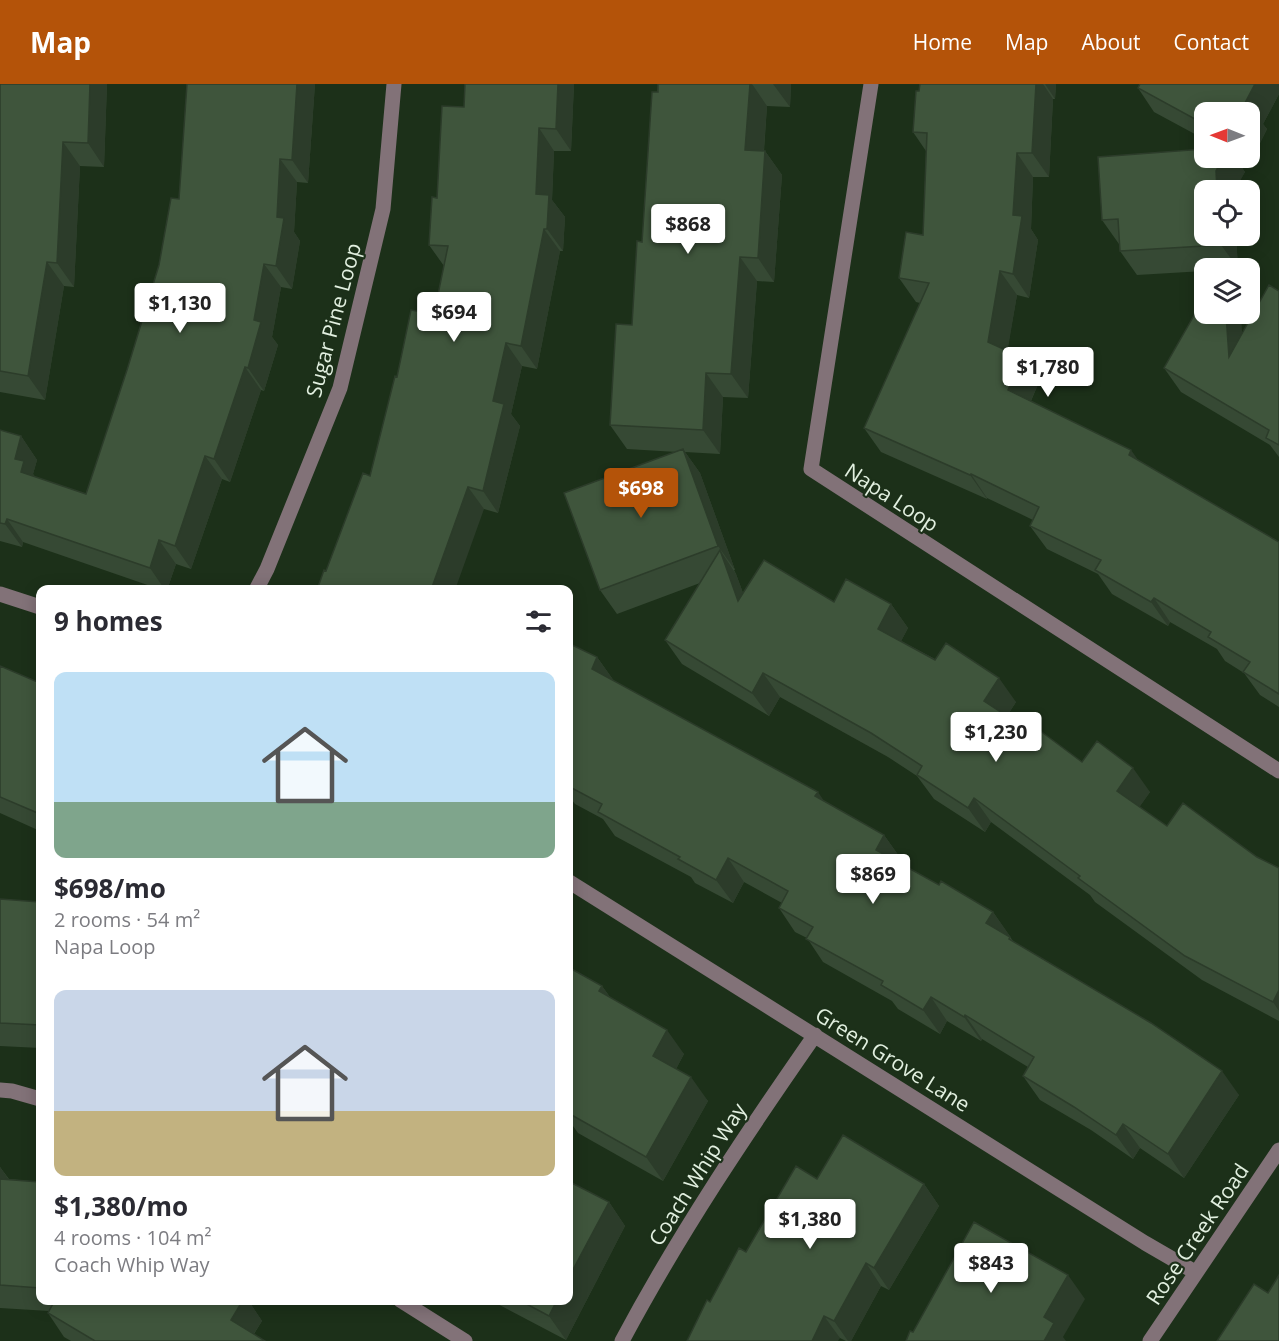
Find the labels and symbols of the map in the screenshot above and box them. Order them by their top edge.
north arrow [1194,102,1260,168]
pin: $868 [652,204,724,255]
street label: Sugar Pine Loop [299,240,367,400]
pin: $1,130 [131,283,229,334]
pin: $694 [418,292,490,343]
pin: $1,780 [999,347,1097,398]
street label: Napa Loop [840,456,944,538]
pin: $698 [605,468,677,519]
pin: $1,230 [947,712,1045,763]
pin: $869 [837,854,909,905]
street label: Green Grove Lane [810,1000,976,1118]
street label: Coach Whip Way [642,1097,752,1251]
street label: Rose Creek Road [1139,1158,1255,1310]
pin: $1,380 [761,1199,859,1250]
pin: $843 [955,1243,1027,1294]

